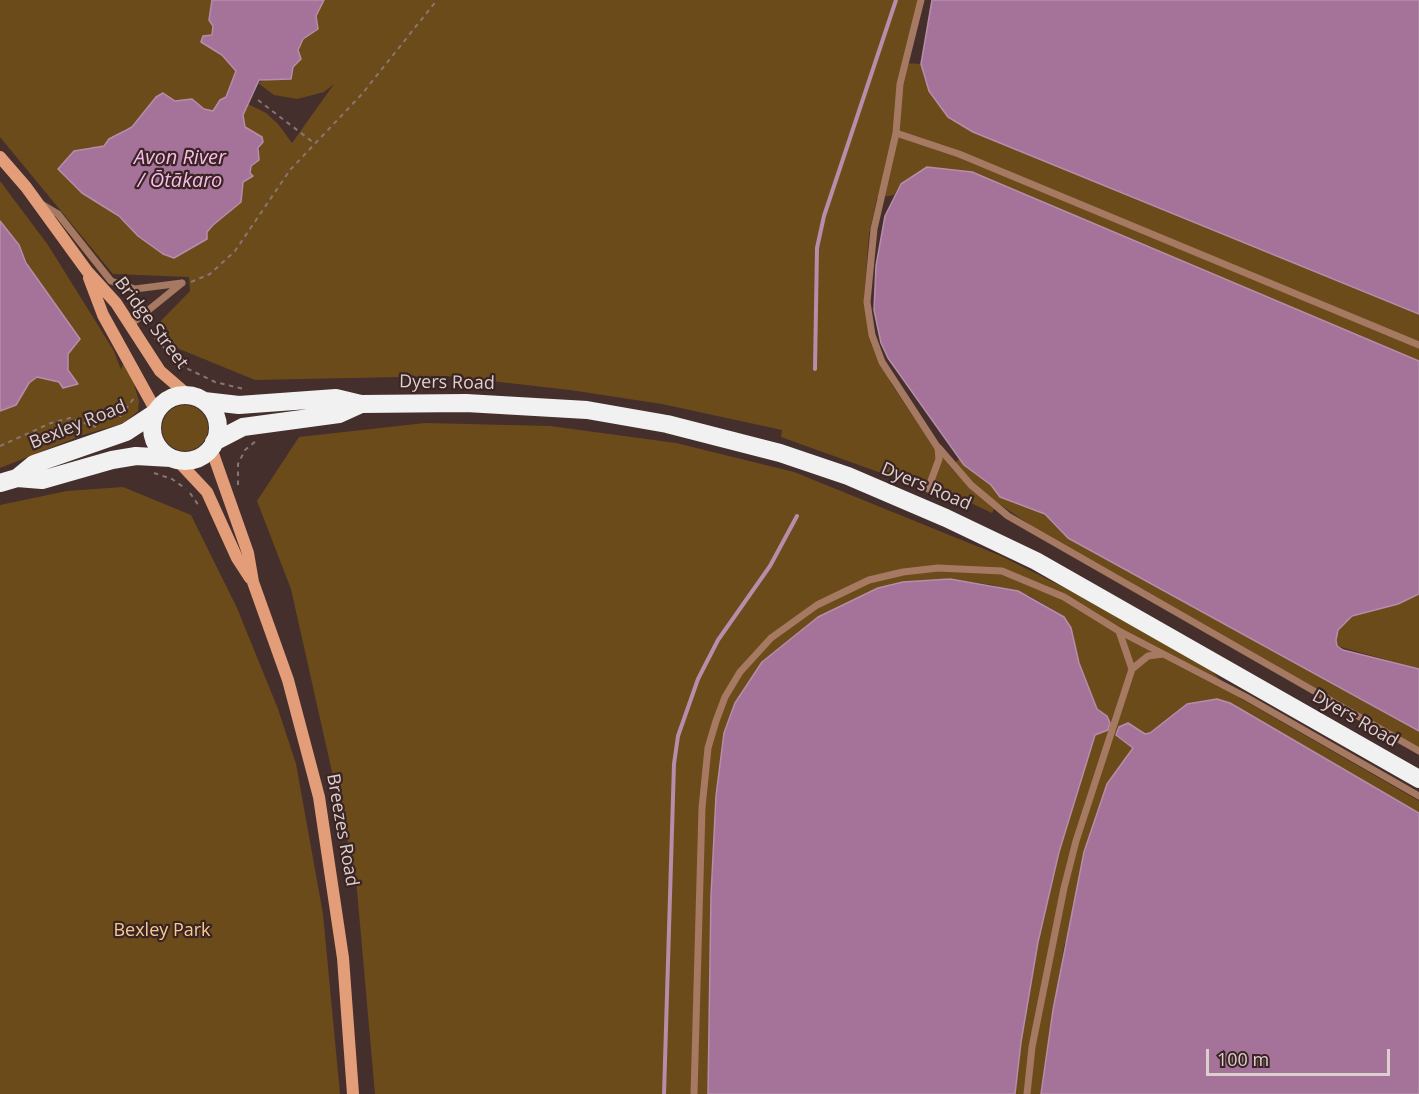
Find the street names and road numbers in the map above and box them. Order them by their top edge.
street label: Bridge Street [109,273,193,373]
street label: Dyers Road [399,371,495,395]
street label: Bexley Road [26,396,130,454]
street label: Dyers Road [878,458,974,516]
street label: Dyers Road [1308,686,1402,752]
street label: Breezes Road [321,772,363,888]

